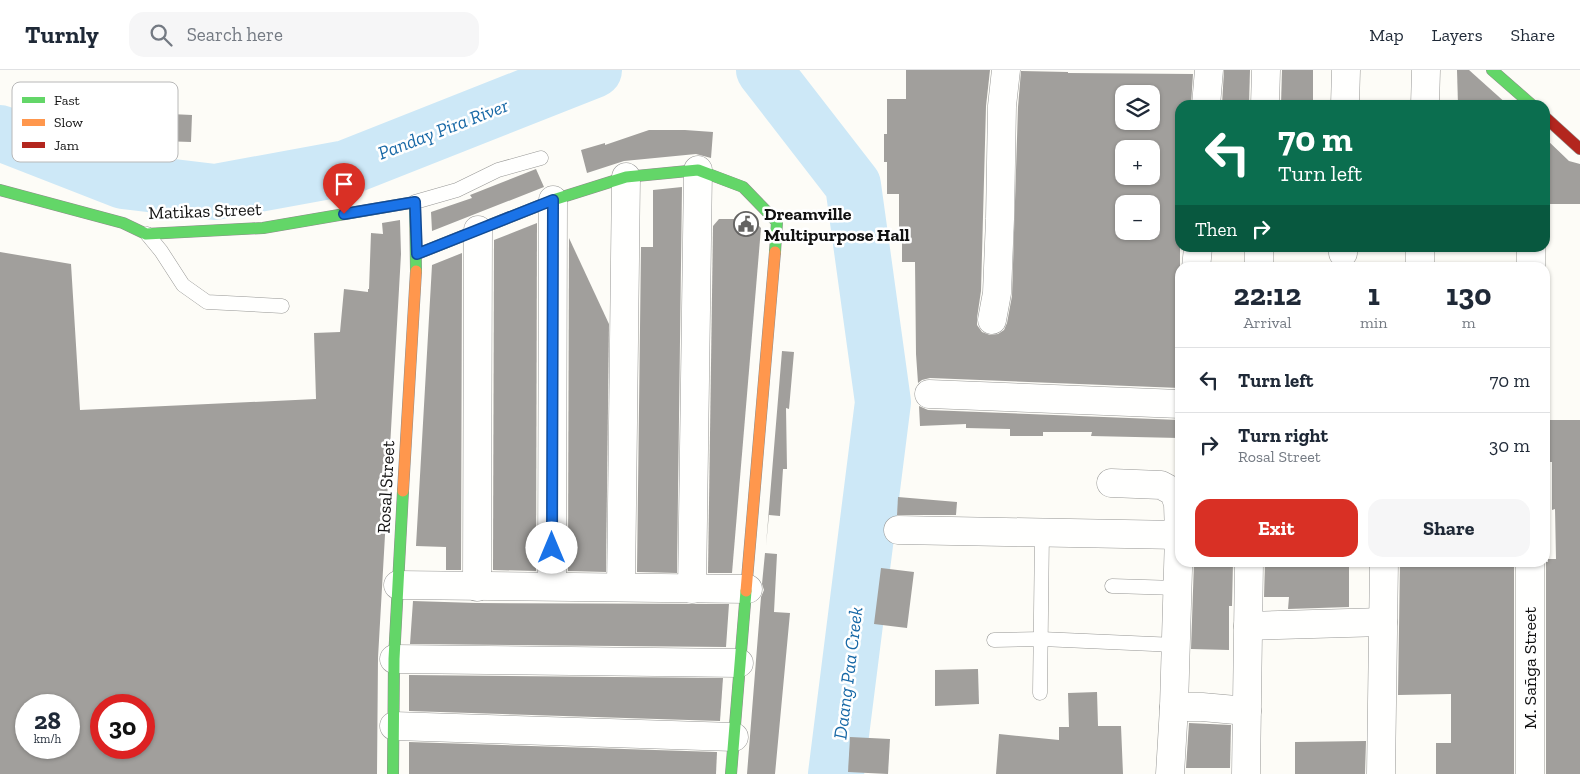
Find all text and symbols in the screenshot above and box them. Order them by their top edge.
search box [129,12,479,57]
text: Turnly [25,20,99,49]
icon: search [147,21,175,49]
text: Search here [187,23,283,46]
text: Map [1369,24,1404,46]
text: Layers [1432,24,1483,46]
text: Share [1511,24,1555,46]
legend [12,82,178,162]
map controls [1115,85,1160,240]
button: layers [1115,85,1160,130]
text: Fast [54,92,81,109]
water label: Panday Pira River [375,93,512,164]
text: Slow [54,114,83,131]
text: 70 m [1278,118,1353,160]
icon: left [1195,120,1260,185]
text: Jam [54,137,79,154]
button: + [1115,140,1160,185]
text: Turn left [1278,160,1362,187]
pin [323,163,365,214]
icon: arrive [330,170,358,198]
button: − [1115,195,1160,240]
street label: Matikas Street [148,198,262,224]
place label: Dreamville Multipurpose Hall [764,203,910,246]
public building icon: Dreamville Multipurpose Hall [733,211,759,237]
icon: right [1247,215,1275,243]
text: Then [1195,218,1237,241]
text: 22:12 [1234,277,1301,313]
text: 1 [1368,277,1380,313]
text: 130 [1446,277,1491,313]
text: Arrival [1243,313,1292,332]
text: min [1360,313,1387,332]
text: m [1462,313,1476,332]
icon: left [1195,366,1223,394]
text: Turn left [1238,369,1313,392]
text: 70 m [1489,369,1530,392]
text: Turn right [1238,424,1328,447]
icon: right [1195,431,1223,459]
text: 30 m [1489,434,1530,457]
street label: Rosal Street [373,440,399,534]
text: Rosal Street [1238,447,1321,466]
button: Exit [1195,499,1358,557]
button: Share [1368,499,1530,557]
position arrow [525,521,577,573]
water label: Daang Paa Creek [828,605,868,741]
street label: M. Sañga Street [1519,606,1541,729]
speed limit sign: 30 [90,694,155,759]
text: 28 [34,705,61,735]
text: km/h [34,732,61,746]

